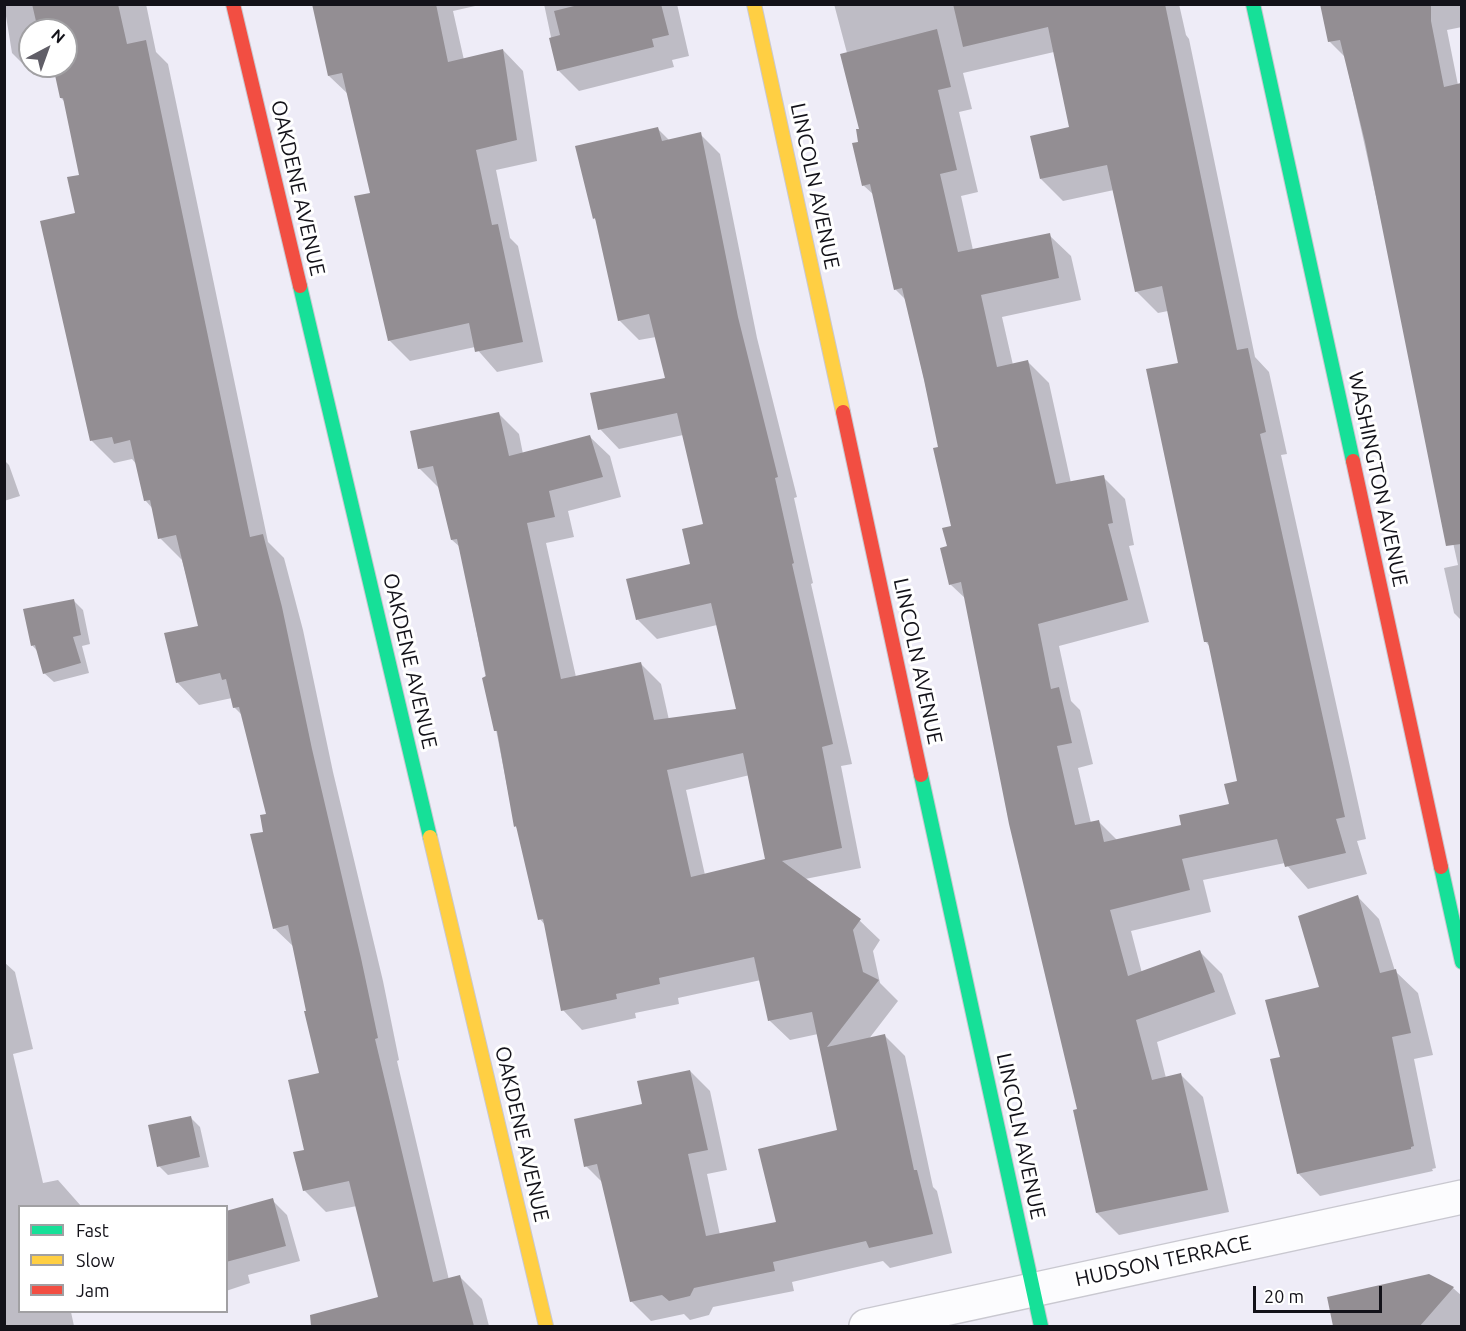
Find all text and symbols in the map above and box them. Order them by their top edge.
north arrow [18,18,78,78]
text: N [48,25,69,47]
street label: OAKDENE AVENUE [266,98,330,278]
street label: LINCOLN AVENUE [785,101,845,271]
street label: WASHINGTON AVENUE [1343,369,1413,589]
street label: OAKDENE AVENUE [378,571,442,751]
street label: LINCOLN AVENUE [888,576,948,746]
street label: OAKDENE AVENUE [490,1044,554,1224]
street label: LINCOLN AVENUE [991,1051,1051,1221]
legend [18,1205,228,1313]
text: Fast [76,1220,109,1240]
street label: HUDSON TERRACE [1073,1230,1253,1292]
text: Slow [76,1250,115,1270]
scale bar [1256,1274,1385,1312]
text: Jam [76,1280,110,1300]
text: 20 m [1264,1286,1304,1306]

